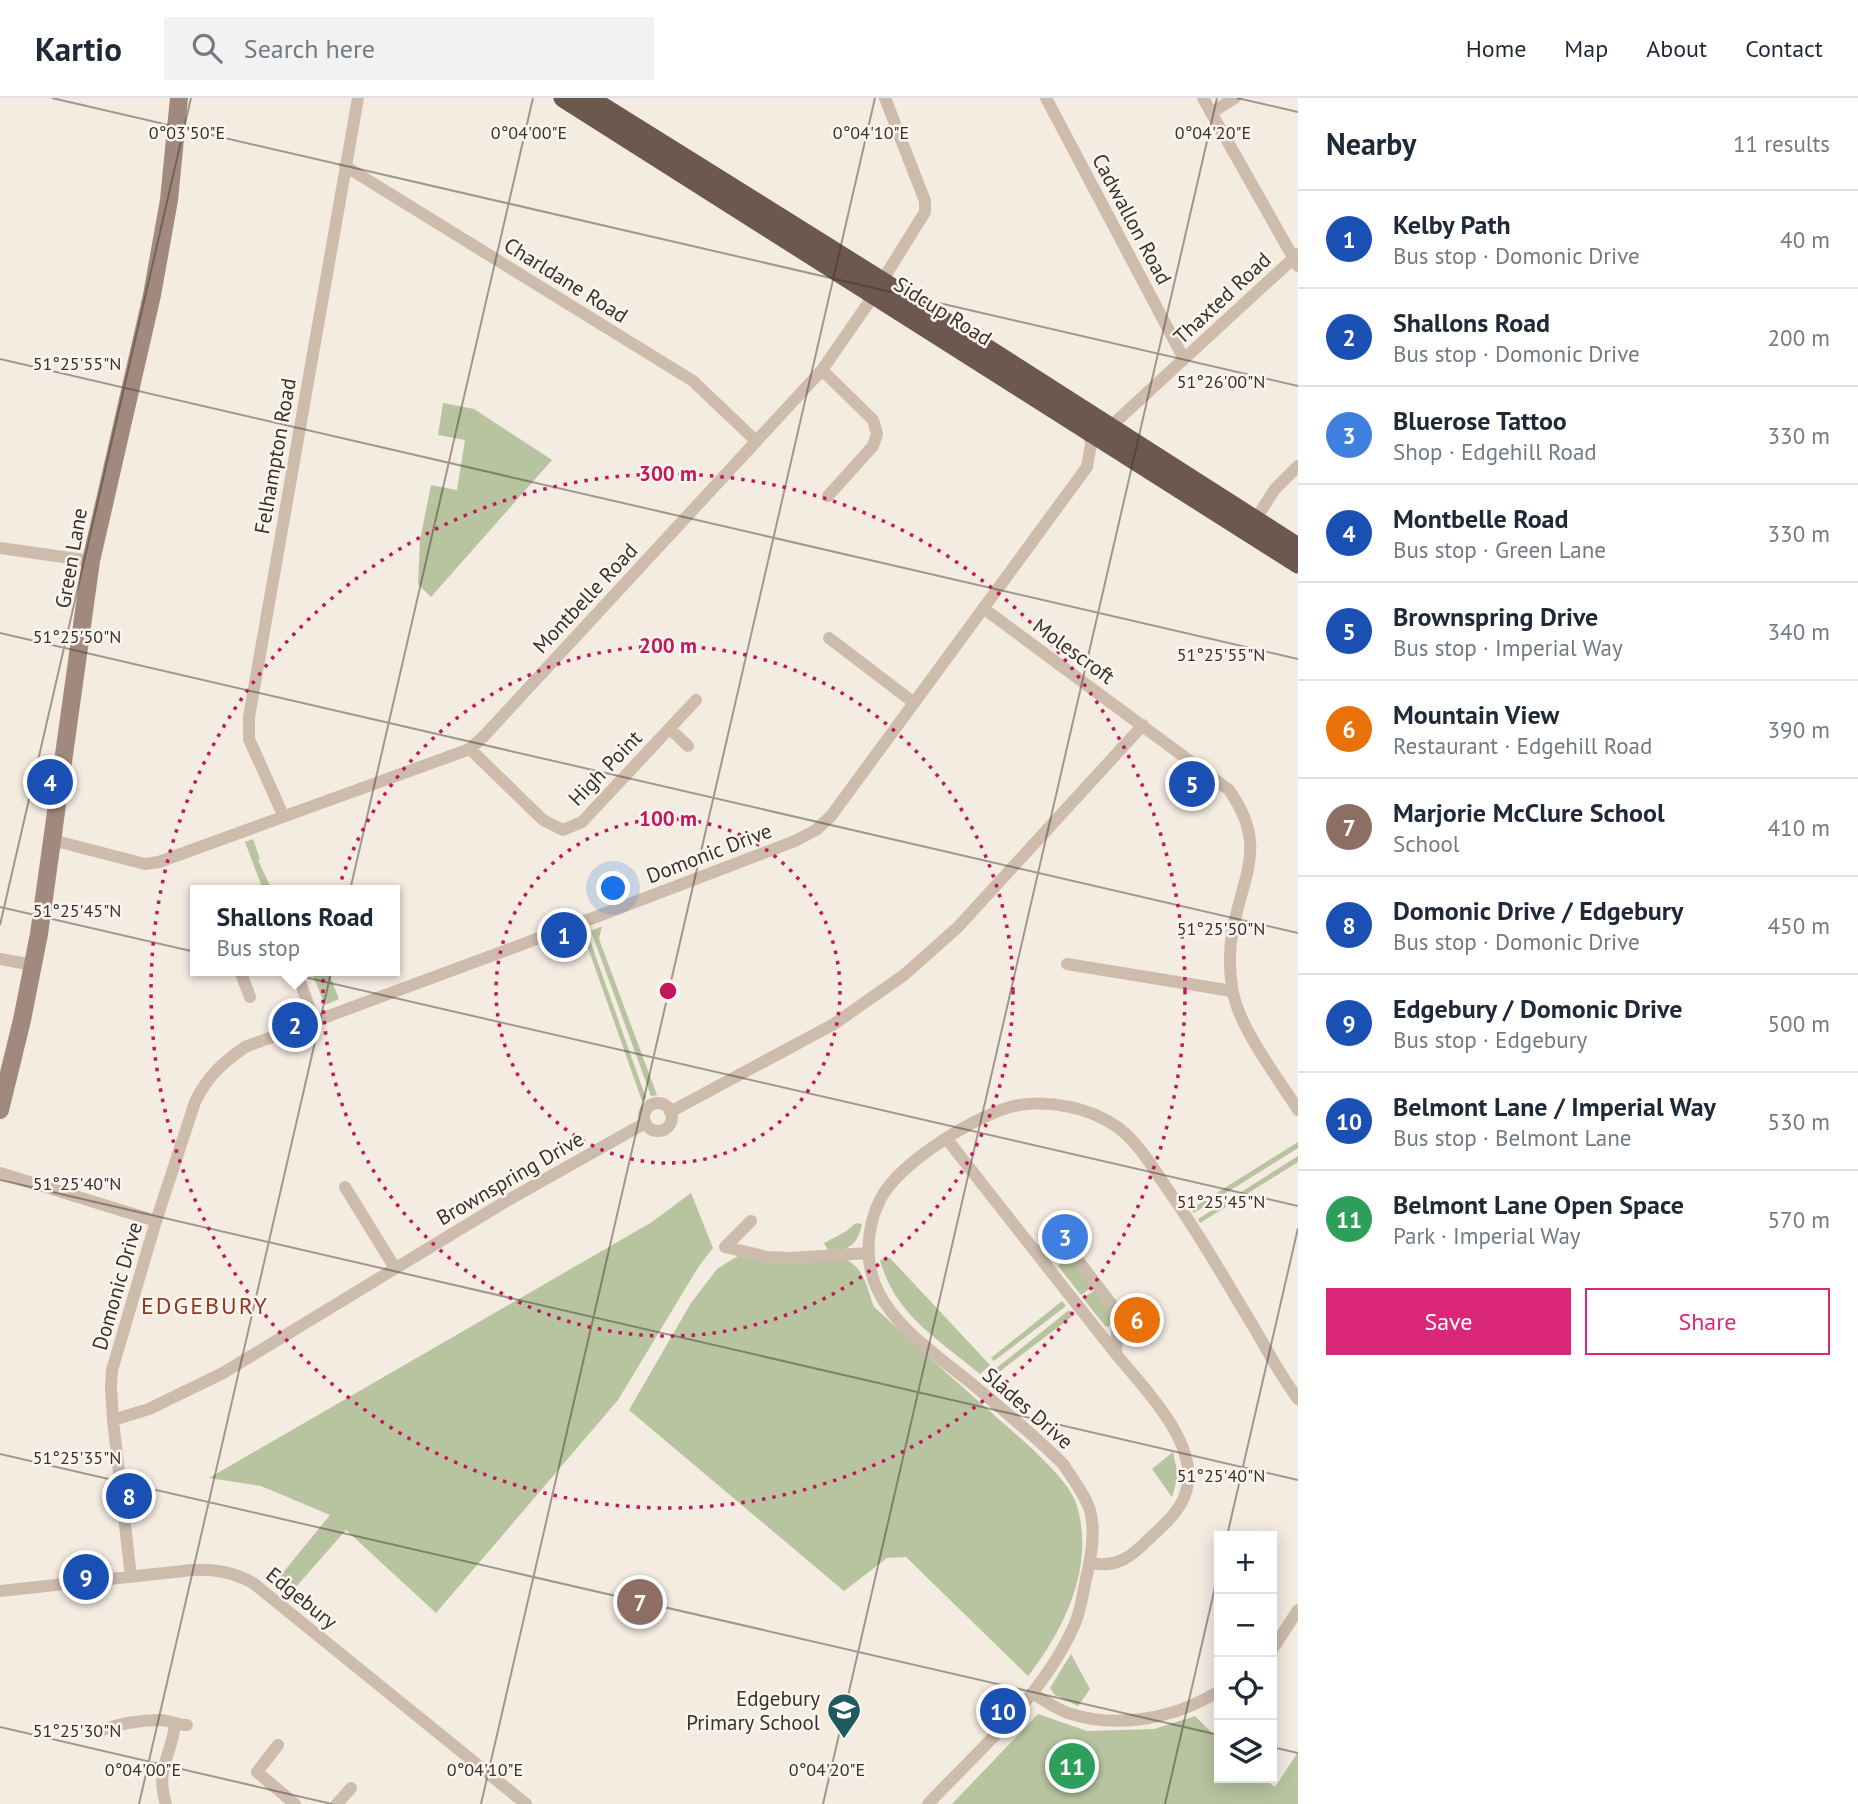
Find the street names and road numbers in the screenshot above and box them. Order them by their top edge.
street label: Cadwallon Road [1086,149,1178,289]
street label: Charldane Road [499,231,633,329]
street label: Thaxted Road [1168,246,1276,350]
street label: Sidcup Road [889,270,997,352]
street label: Felhampton Road [248,376,302,536]
street label: Green Lane [49,506,93,610]
street label: Montbelle Road [527,537,643,659]
street label: Molescroft [1028,612,1120,690]
street label: High Point [562,725,648,811]
street label: Domonic Drive [643,817,775,889]
street label: Brownspring Drive [431,1125,589,1231]
street label: Domonic Drive [86,1219,148,1353]
street label: Slades Drive [977,1361,1079,1455]
street label: Edgebury [261,1561,343,1635]

